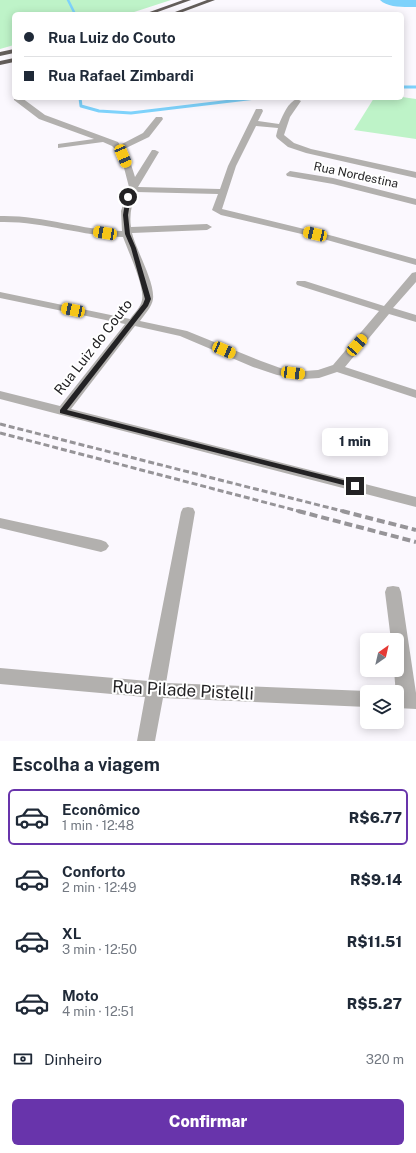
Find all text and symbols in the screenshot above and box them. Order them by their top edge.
text: Rua Luiz do Couto [48,29,176,46]
text: Rua Rafael Zimbardi [48,67,194,84]
car [113,143,133,169]
street label: Rua Nordestina [312,159,400,191]
route start [119,188,137,206]
car [92,225,118,241]
car [302,225,328,243]
street label: Rua Luiz do Couto [51,296,135,398]
car [60,302,86,318]
car [345,332,369,358]
car [211,340,237,360]
car [280,366,306,380]
callout: 1 min [322,428,388,456]
text: 1 min [339,434,371,449]
route end [346,477,364,495]
north arrow [360,633,404,677]
map controls [360,633,404,729]
street label: Rua Pilade Pistelli [112,676,254,704]
button: layers [360,685,404,729]
text: Escolha a viagem [12,754,160,775]
icon: car [14,799,50,835]
text: Econômico [62,801,140,818]
text: R$6.77 [349,809,402,826]
text: 1 min · 12:48 [62,818,134,833]
icon: car [14,861,50,897]
text: Conforto [62,863,125,880]
text: R$9.14 [350,871,402,888]
text: 2 min · 12:49 [62,880,136,895]
icon: car [14,923,50,959]
text: XL [62,925,81,942]
text: R$11.51 [347,933,402,950]
text: 3 min · 12:50 [62,942,137,957]
icon: car [14,985,50,1021]
text: Moto [62,987,99,1004]
text: R$5.27 [347,995,402,1012]
text: 4 min · 12:51 [62,1004,134,1019]
icon: cash [12,1048,34,1070]
text: Dinheiro [44,1051,102,1068]
text: 320 m [366,1052,404,1067]
button: Confirmar [12,1099,404,1145]

